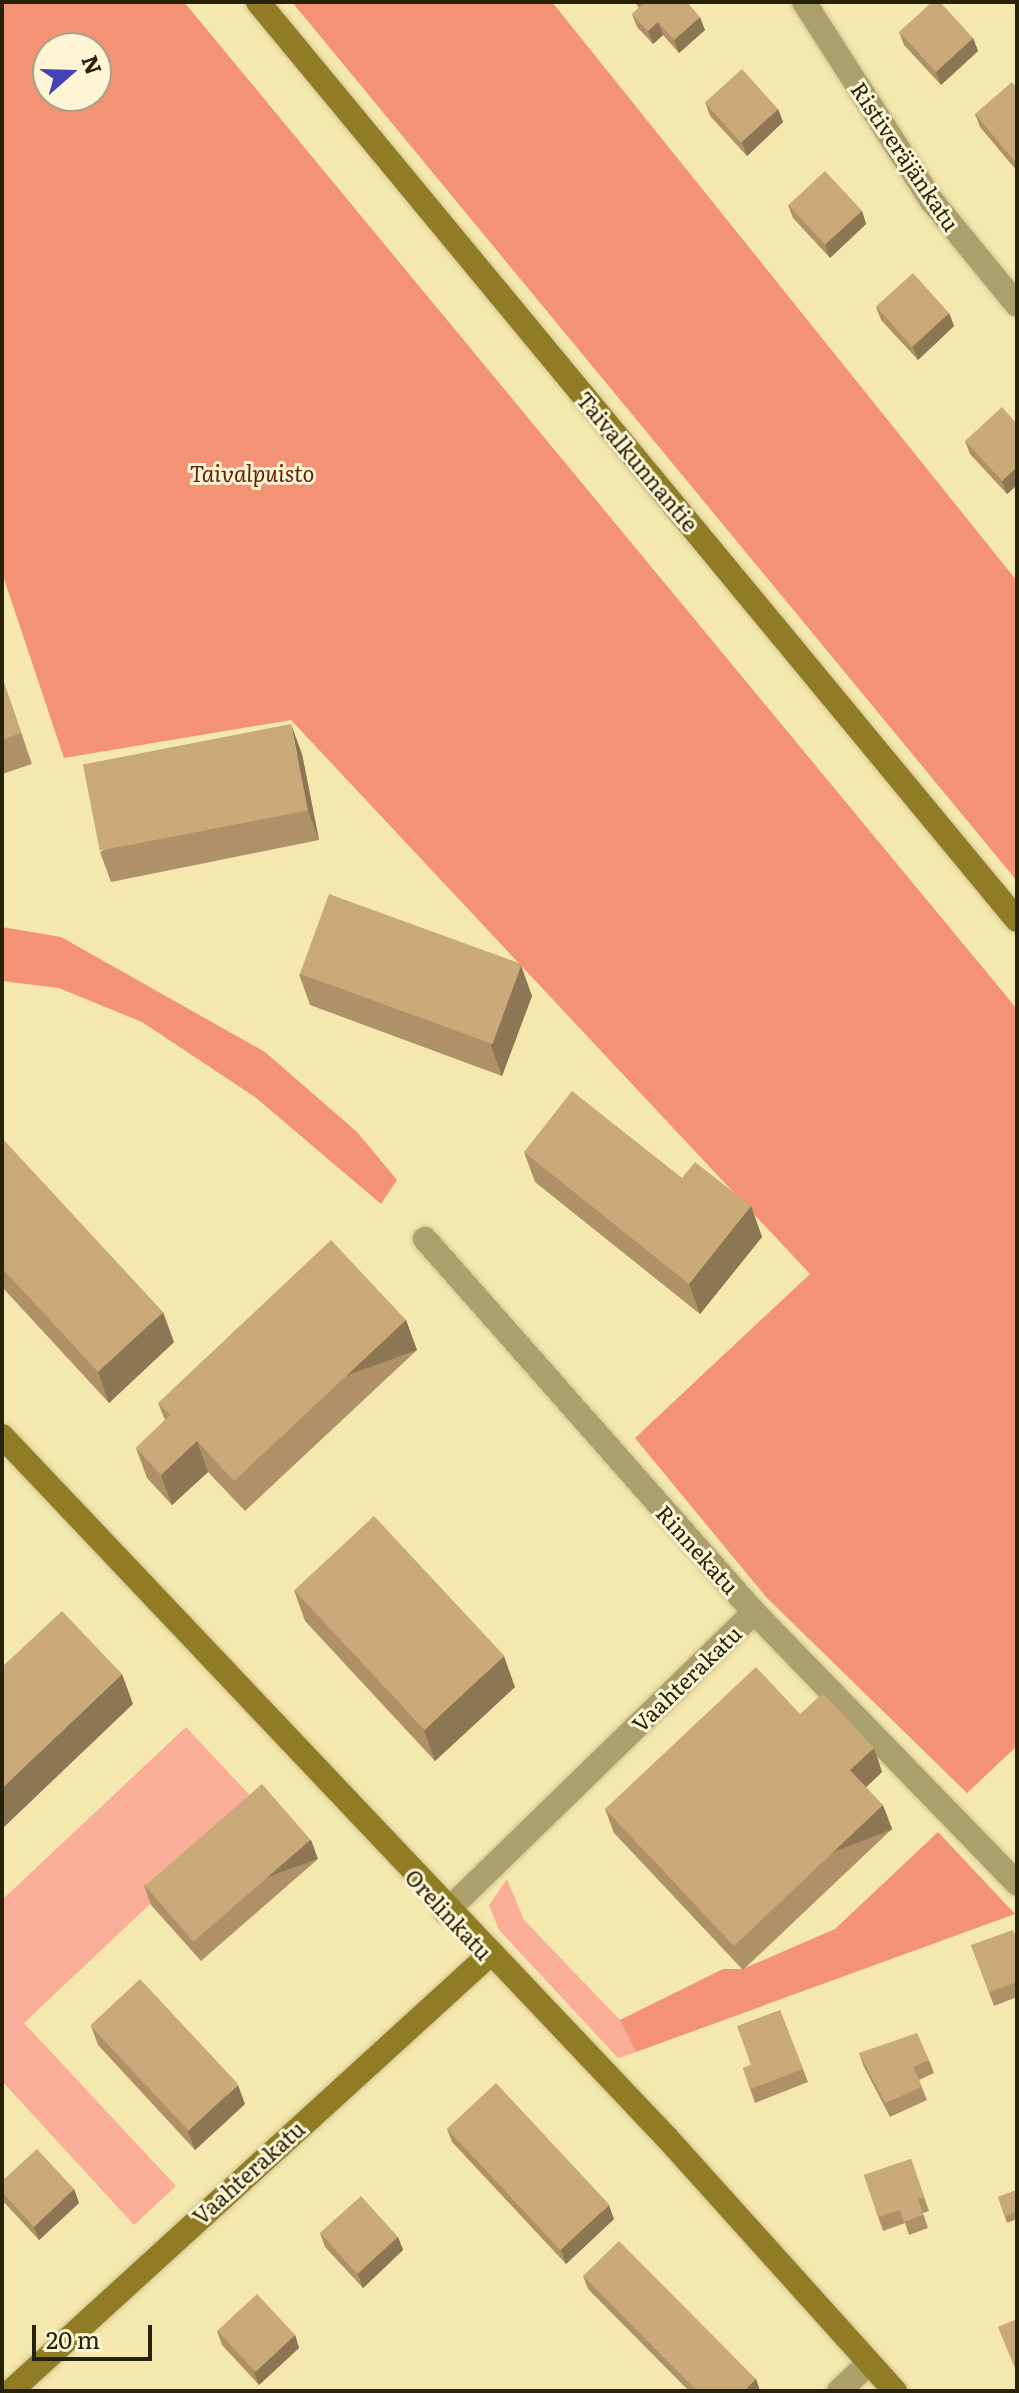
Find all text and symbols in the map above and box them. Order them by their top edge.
north arrow [32,32,112,112]
text: N [74,50,112,79]
street label: Ristiveräjänkatu [846,76,966,236]
street label: Taivalkunnantie [572,386,704,536]
park label: Taivalpuisto [190,460,314,486]
street label: Rinnekatu [651,1499,745,1599]
street label: Vaahterakatu [626,1619,746,1737]
street label: Orelinkatu [400,1863,498,1965]
street label: Vaahterakatu [186,2115,310,2229]
scale bar [36,2309,156,2359]
text: 20 m [46,2321,100,2356]

